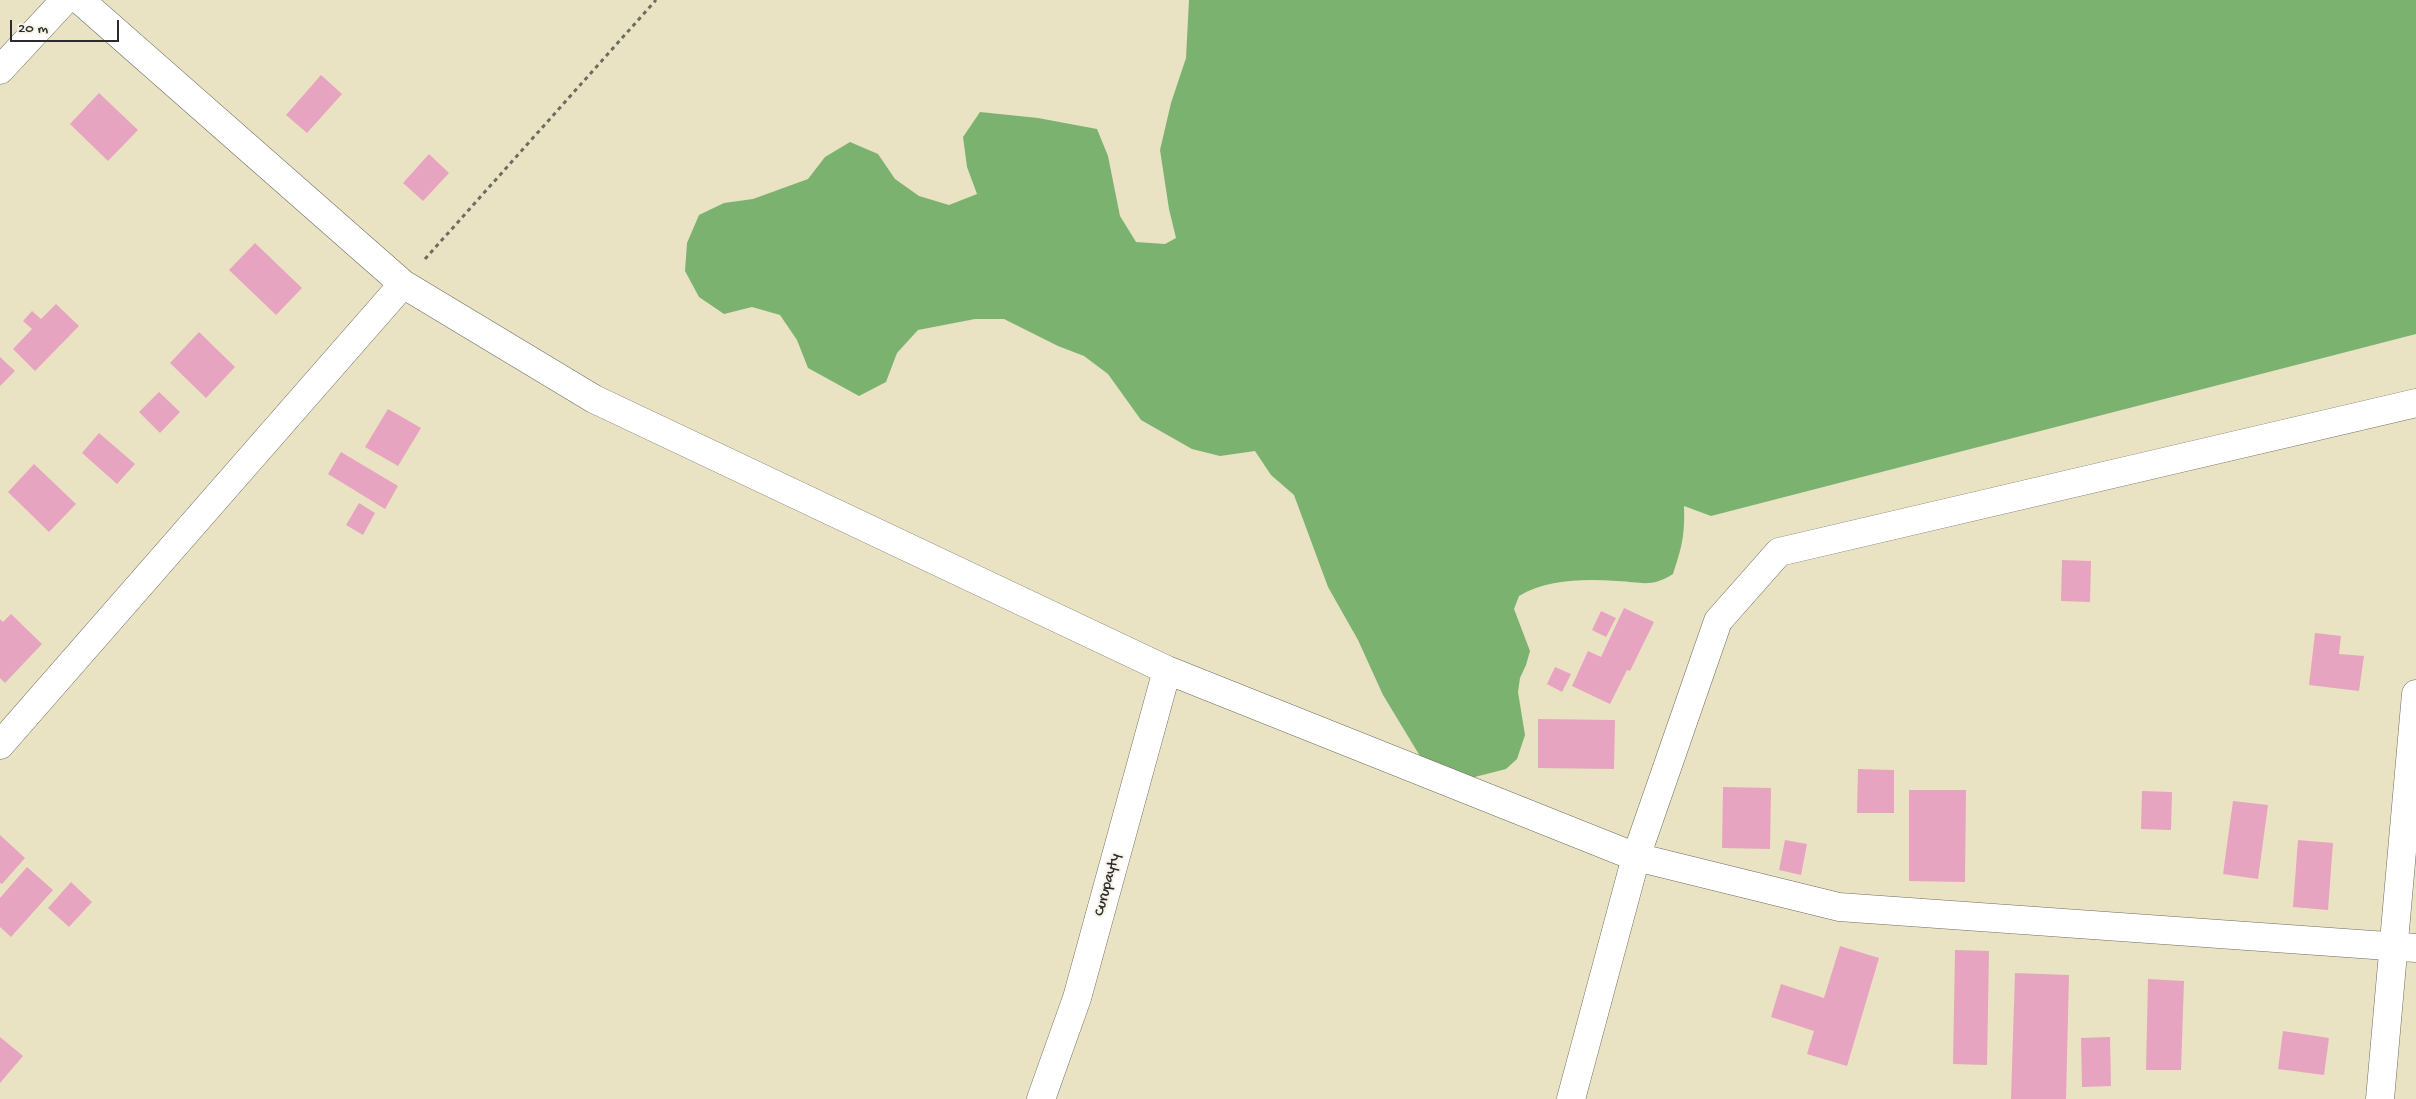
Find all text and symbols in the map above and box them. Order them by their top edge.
scale bar [12,10,121,42]
text: 20 m [18,20,48,38]
street label: Curupayty [1091,852,1125,918]

